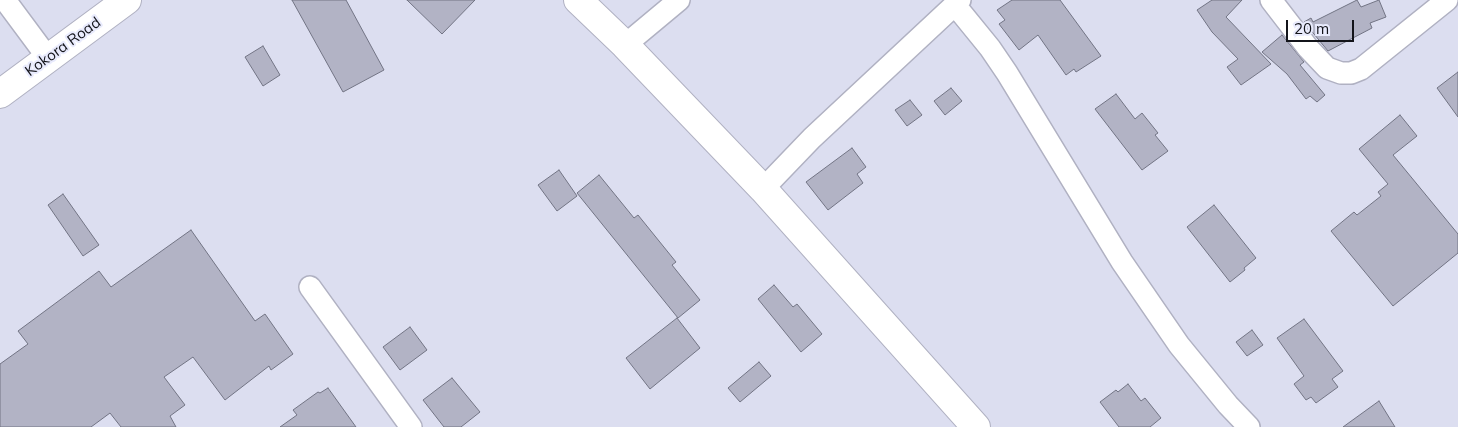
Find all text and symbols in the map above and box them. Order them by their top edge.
scale bar [1288,10,1356,42]
street label: Kokora Road [22,14,104,80]
text: 20 m [1294,19,1329,38]

